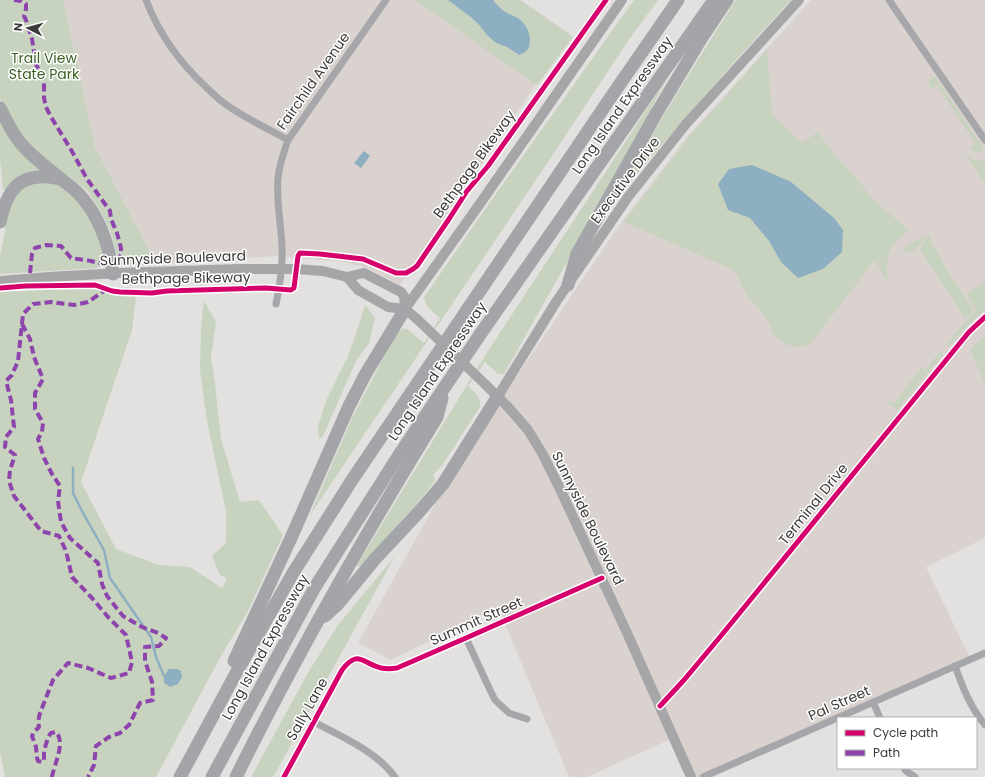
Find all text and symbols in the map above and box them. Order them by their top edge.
north arrow [8,8,48,48]
text: N [10,22,26,32]
street label: Fairchild Avenue [272,28,354,134]
street label: Long Island Expressway [567,32,677,178]
park label: Trail View State Park [9,48,80,84]
street label: Bethpage Bikeway [428,106,520,222]
street label: Executive Drive [586,132,664,228]
street label: Sunnyside Boulevard [100,245,246,271]
street label: Bethpage Bikeway [121,267,251,289]
street label: Long Island Expressway [383,297,491,444]
street label: Sunnyside Boulevard [547,448,629,588]
street label: Terminal Drive [774,459,852,549]
street label: Long Island Expressway [217,570,313,723]
street label: Summit Street [427,592,525,650]
street label: Sally Lane [281,674,333,744]
street label: Pal Street [805,680,873,726]
legend [837,717,977,769]
text: Cycle path [873,724,938,741]
text: Path [873,744,900,761]

